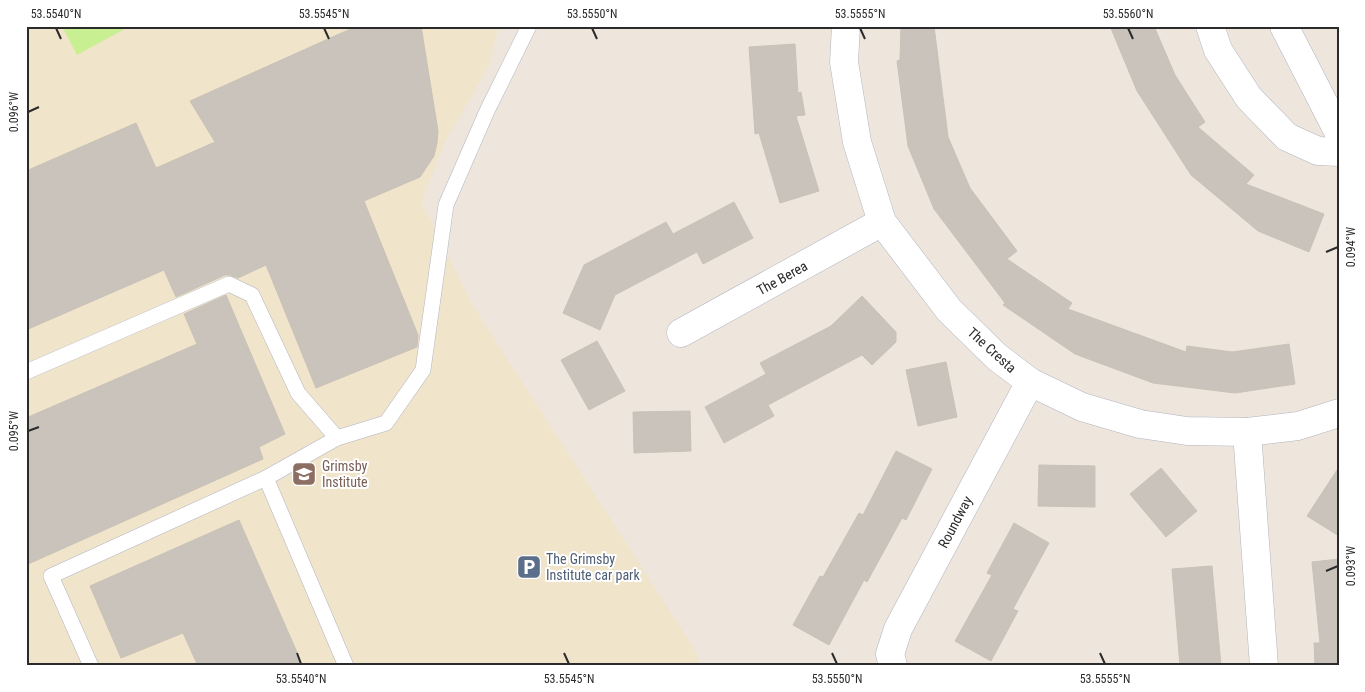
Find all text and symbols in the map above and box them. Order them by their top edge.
text: 53.5540°N [31,7,81,21]
text: 53.5545°N [299,7,349,21]
text: 53.5550°N [567,7,617,21]
text: 53.5555°N [835,7,885,21]
text: 53.5560°N [1103,7,1153,21]
text: 0.096°W [7,92,21,132]
text: 0.094°W [1344,227,1358,267]
street label: The Berea [754,258,810,298]
street label: The Cresta [964,324,1020,376]
text: 0.095°W [7,411,21,451]
place label: Grimsby Institute [322,458,368,490]
school or university icon: Grimsby Institute [291,461,317,487]
street label: Roundway [935,493,975,551]
text: 0.093°W [1344,546,1358,586]
place label: The Grimsby Institute car park [546,551,640,583]
parking icon: The Grimsby Institute car park [516,554,542,580]
text: 53.5540°N [276,672,326,686]
text: 53.5545°N [544,672,594,686]
text: 53.5550°N [812,672,862,686]
text: 53.5555°N [1080,672,1130,686]

